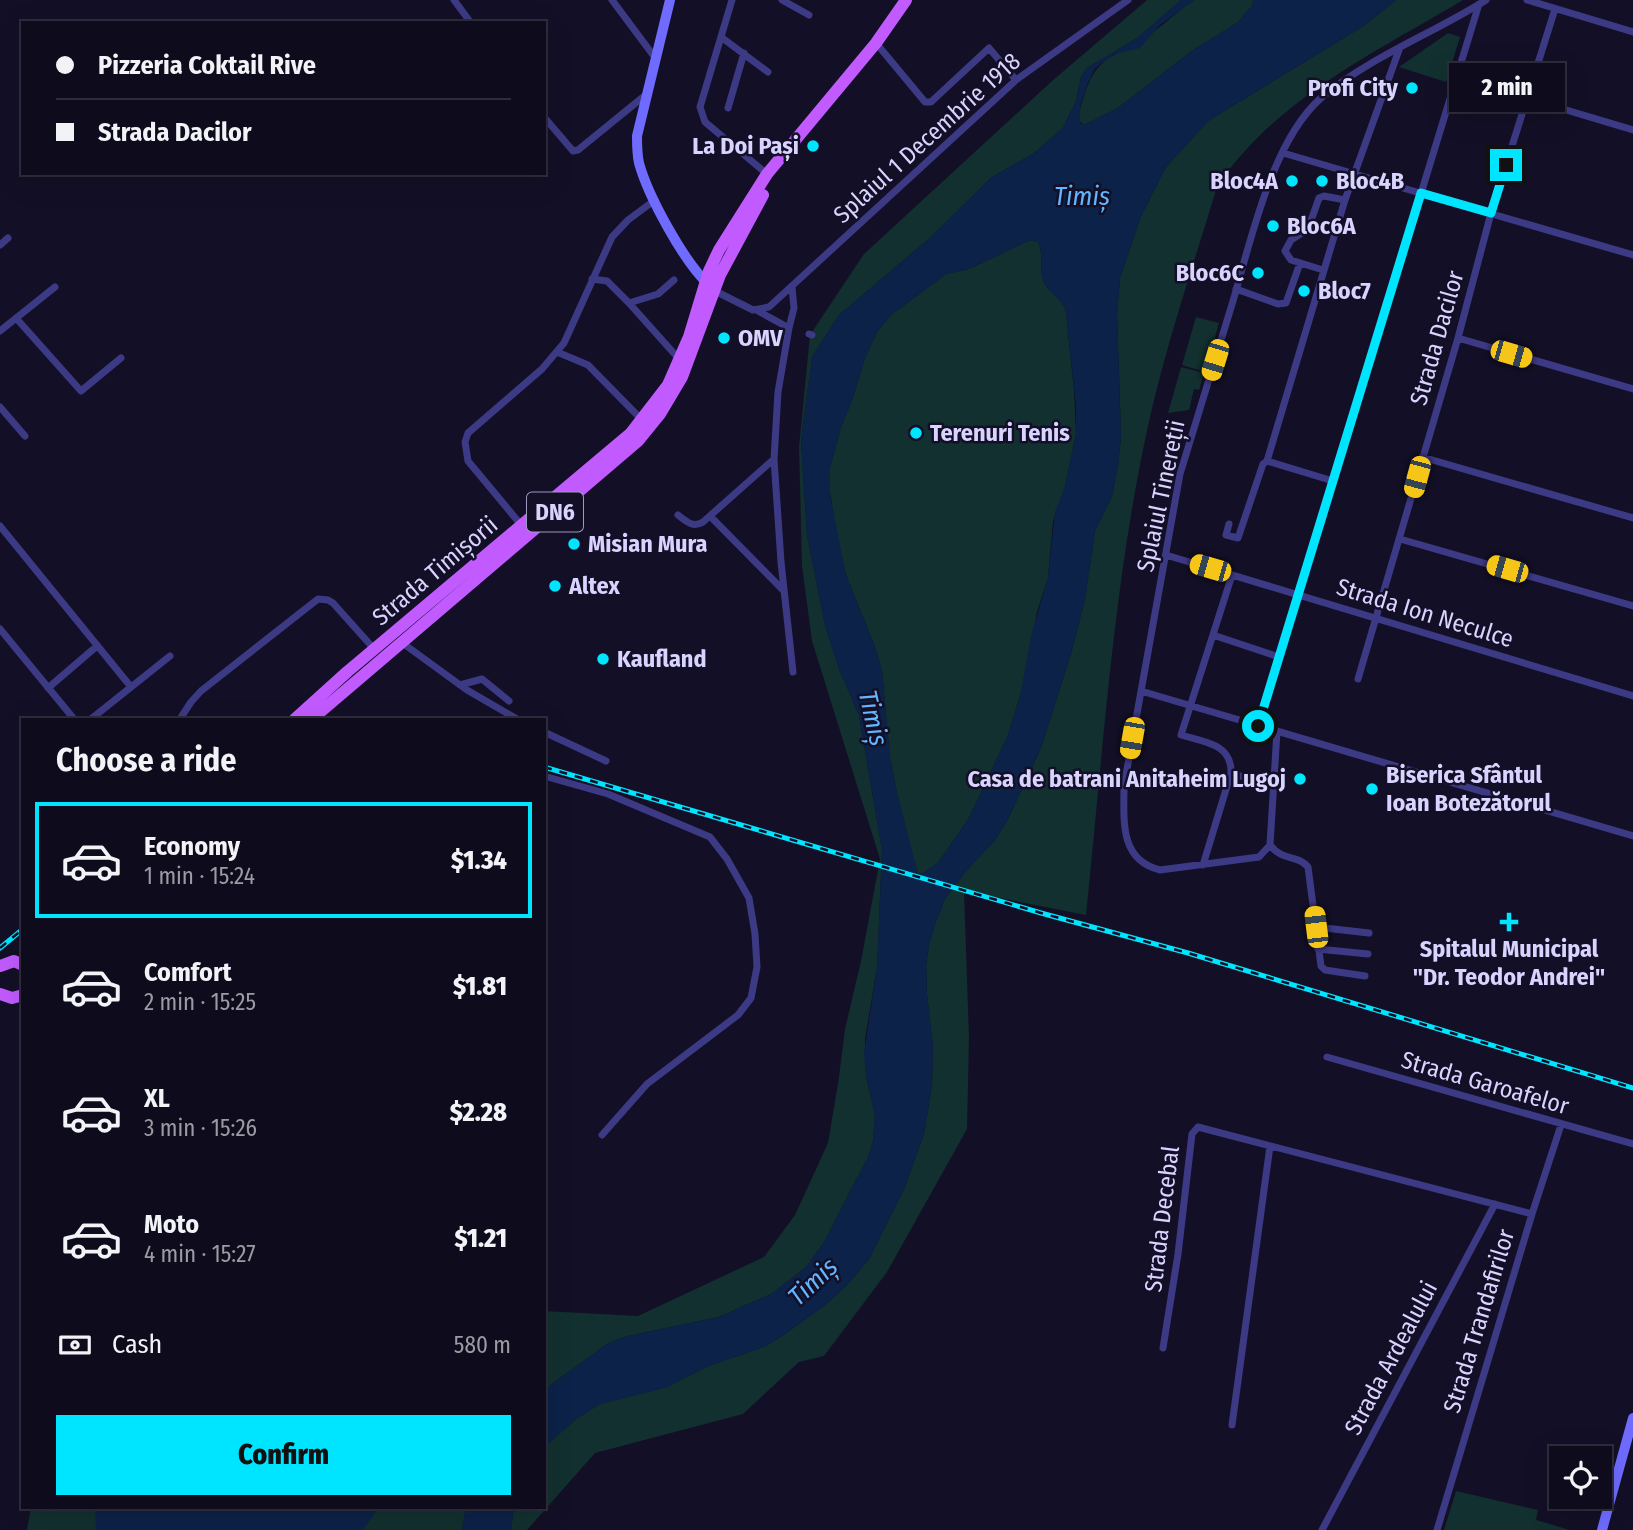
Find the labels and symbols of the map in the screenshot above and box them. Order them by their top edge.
street label: Splaiul 1 Decembrie 1918 [828,47,1026,229]
callout: 2 min [1448,64,1564,113]
place label: Profi City [1308,74,1399,102]
marker: Profi City [1404,80,1420,96]
place label: La Doi Pași [692,132,799,162]
marker: La Doi Pași [805,138,821,154]
route end [1490,149,1522,181]
place label: Bloc4A [1210,167,1279,195]
place label: Bloc4B [1336,167,1404,195]
marker: Bloc4A [1284,173,1300,189]
marker: Bloc4B [1314,173,1330,189]
water label: Timiș [1054,181,1110,213]
place label: Bloc6A [1287,212,1357,240]
marker: Bloc6A [1265,218,1281,234]
place label: Bloc6C [1176,259,1244,287]
marker: Bloc6C [1250,265,1266,281]
street label: Strada Dacilor [1404,267,1470,408]
place label: Bloc7 [1318,277,1371,305]
marker: Bloc7 [1296,283,1312,299]
place label: OMV [738,324,783,352]
marker: OMV [716,330,732,346]
car [1199,337,1232,383]
car [1488,338,1535,370]
street label: Splaiul Tinereții [1131,418,1192,575]
place label: Terenuri Tenis [930,419,1070,447]
marker: Terenuri Tenis [908,425,924,441]
car [1402,454,1433,500]
road number: DN6 [527,492,583,532]
street label: Strada Timișorii [367,511,504,632]
place label: Misian Mura [588,530,708,558]
marker: Misian Mura [566,536,582,552]
car [1187,552,1234,584]
car [1484,553,1531,585]
place label: Altex [568,572,620,600]
street label: Strada Ion Neculce [1333,573,1517,653]
marker: Altex [547,578,563,594]
place label: Kaufland [617,645,707,673]
marker: Kaufland [595,651,611,667]
water label: Timiș [851,687,894,749]
route start [1242,710,1274,742]
car [1119,715,1146,761]
place label: Biserica Sfântul Ioan Botezătorul [1386,761,1552,817]
place label: Casa de batrani Anitaheim Lugoj [967,765,1286,793]
marker: Casa de batrani Anitaheim Lugoj [1292,771,1308,787]
marker: Biserica Sfântul Ioan Botezătorul [1364,781,1380,797]
car [1304,905,1329,949]
marker: Spitalul Municipal "Dr. Teodor Andrei" [1499,912,1519,932]
place label: Spitalul Municipal "Dr. Teodor Andrei" [1413,935,1605,991]
street label: Strada Garoafelor [1398,1046,1573,1120]
street label: Strada Decebal [1139,1144,1185,1294]
street label: Strada Trandafirilor [1438,1225,1520,1416]
water label: Timiș [782,1252,845,1313]
street label: Strada Ardealului [1339,1277,1443,1439]

